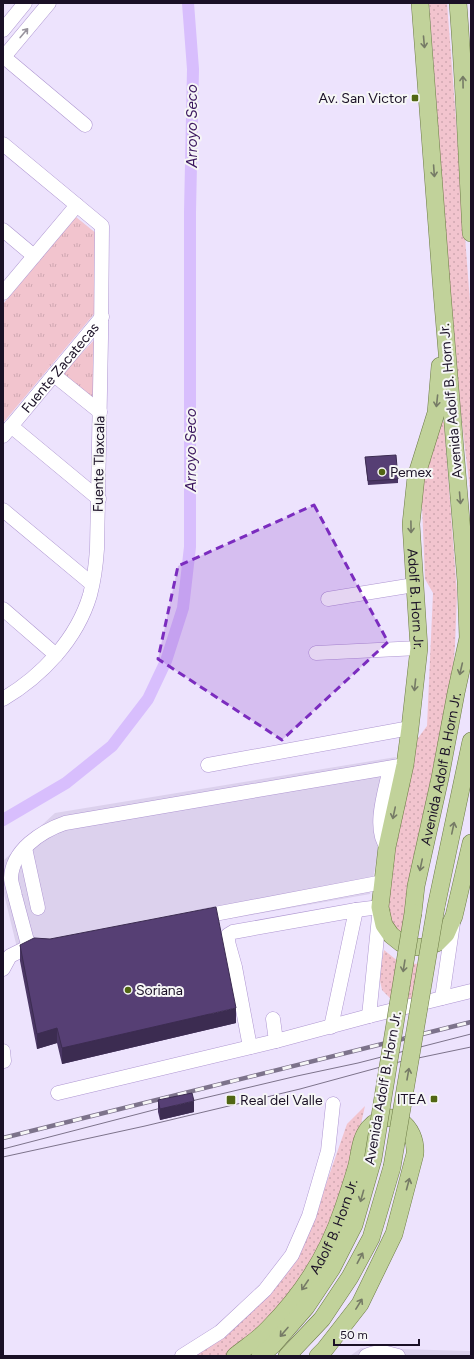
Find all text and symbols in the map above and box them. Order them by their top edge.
one-way arrow [19,28,28,38]
one-way arrow [420,35,427,48]
one-way arrow [459,76,467,89]
water label: Arroyo Seco [183,84,201,169]
place label: Av. San Victor [318,90,407,107]
marker: Av. San Victor [410,93,420,103]
one-way arrow [430,165,437,178]
street label: Fuente Zacatecas [18,319,102,416]
street label: Avenida Adolf B. Horn Jr. [436,323,466,479]
one-way arrow [433,394,441,407]
water label: Arroyo Seco [182,408,200,493]
street label: Fuente Tlaxcala [90,416,108,512]
place label: Pemex [390,464,432,481]
marker: Pemex [377,467,387,477]
one-way arrow [456,491,463,504]
one-way arrow [407,520,415,533]
street label: Adolf B. Horn Jr. [404,548,428,651]
one-way arrow [457,662,464,675]
one-way arrow [411,678,419,691]
street label: Avenida Adolf B. Horn Jr. [417,691,464,847]
one-way arrow [390,806,398,819]
one-way arrow [449,822,457,835]
one-way arrow [416,858,424,871]
one-way arrow [400,959,408,972]
place label: Soriana [136,982,183,999]
marker: Soriana [123,985,133,995]
street label: Avenida Adolf B. Horn Jr. [361,1010,405,1166]
one-way arrow [404,1067,412,1080]
place label: ITEA [397,1091,427,1108]
place label: Real del Valle [240,1092,323,1109]
marker: Real del Valle [225,1094,237,1106]
marker: ITEA [429,1094,439,1104]
street label: Adolf B. Horn Jr. [306,1176,361,1277]
one-way arrow [405,1177,412,1190]
one-way arrow [358,1189,365,1202]
one-way arrow [357,1252,364,1264]
one-way arrow [301,1279,309,1290]
one-way arrow [355,1298,364,1309]
scale bar [334,1321,419,1347]
one-way arrow [280,1327,289,1337]
text: 50 m [340,1328,368,1342]

